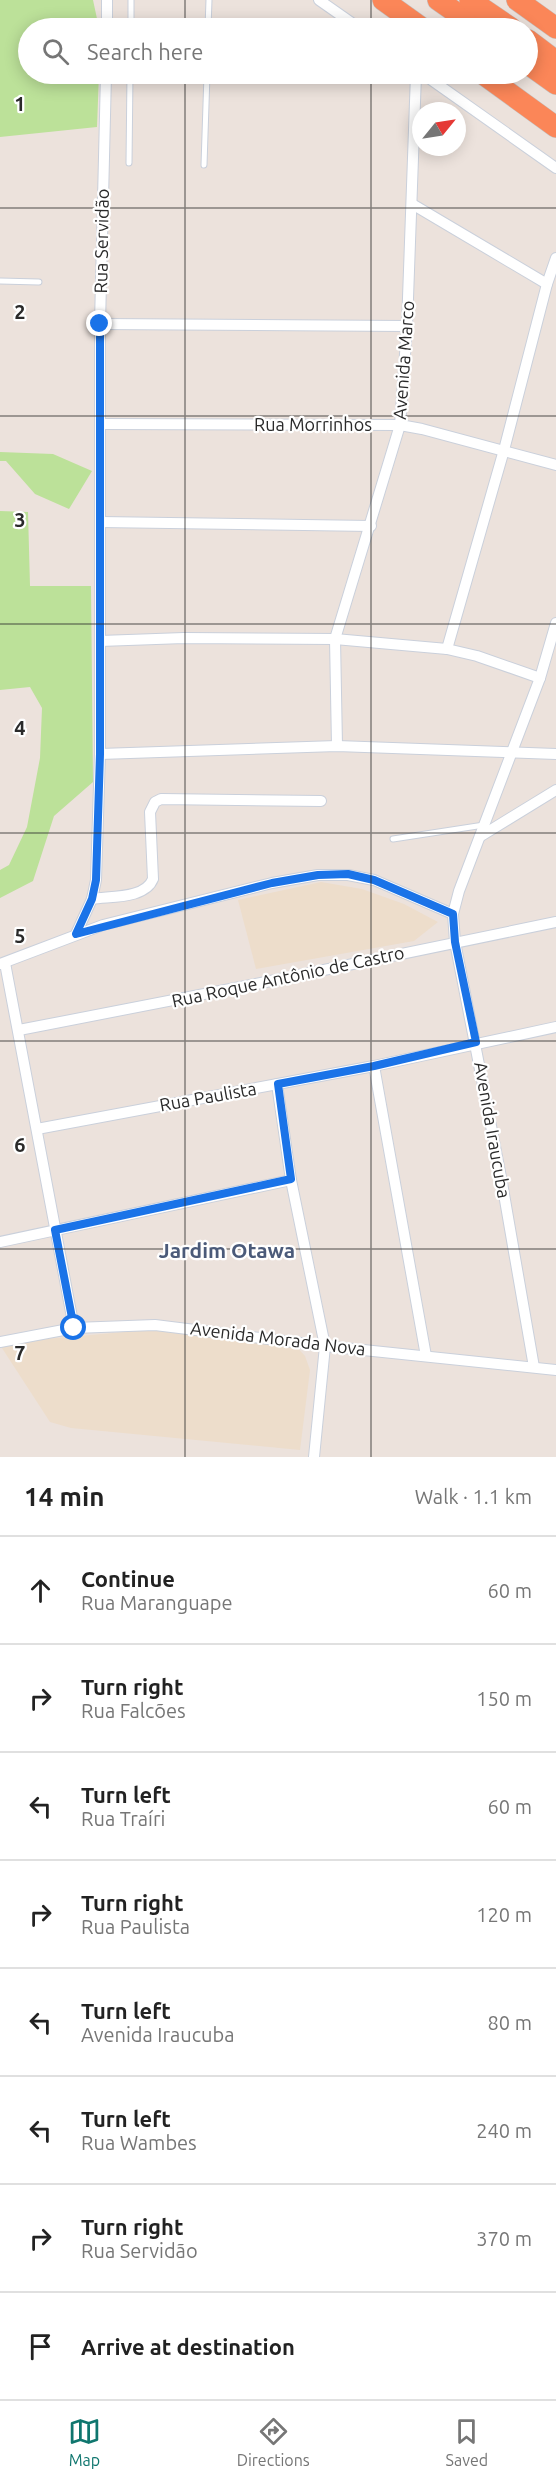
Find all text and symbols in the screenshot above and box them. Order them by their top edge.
search box [18,18,538,84]
icon: search [39,35,72,68]
text: Search here [87,39,203,64]
text: 1 [14,92,26,115]
north arrow [412,102,466,156]
street label: Rua Servidão [90,188,112,294]
text: 2 [14,300,26,323]
street label: Avenida Marco [389,300,417,420]
route end [86,310,112,336]
street label: Rua Morrinhos [254,414,372,434]
text: 3 [14,508,26,531]
text: 4 [14,716,26,739]
text: 5 [14,924,26,947]
street label: Rua Roque Antônio de Castro [170,942,406,1010]
street label: Avenida Iraucuba [471,1060,515,1200]
street label: Rua Paulista [158,1078,258,1114]
text: 6 [14,1133,26,1156]
district label: Jardim Otawa [159,1238,295,1262]
route start [60,1314,86,1340]
street label: Avenida Morada Nova [189,1317,367,1359]
text: 7 [14,1341,26,1364]
text: 14 min [24,1482,104,1511]
text: Walk · 1.1 km [415,1485,532,1508]
text: Continue [81,1566,175,1591]
icon: ahead [24,1574,57,1607]
text: 60 m [488,1579,532,1602]
text: Rua Maranguape [81,1591,233,1614]
text: Turn right [81,1674,183,1699]
icon: right [24,1682,57,1715]
text: 150 m [476,1687,532,1710]
text: Rua Falcões [81,1699,186,1722]
text: Turn left [81,1782,171,1807]
icon: left [24,1790,57,1823]
text: 60 m [488,1795,532,1818]
text: Rua Traíri [81,1807,165,1830]
text: Turn right [81,1890,183,1915]
icon: right [24,1898,57,1931]
text: 120 m [476,1903,532,1926]
text: Rua Paulista [81,1915,190,1938]
text: Turn left [81,1998,171,2023]
icon: left [24,2006,57,2039]
text: 80 m [488,2011,532,2034]
text: Avenida Iraucuba [81,2023,234,2046]
text: Turn left [81,2106,171,2131]
icon: left [24,2114,57,2147]
text: 240 m [476,2119,532,2142]
text: Rua Wambes [81,2131,197,2154]
text: Turn right [81,2214,183,2239]
icon: right [24,2222,57,2255]
text: 370 m [476,2227,532,2250]
text: Rua Servidão [81,2239,198,2262]
icon: arrive [24,2330,57,2363]
text: Arrive at destination [81,2334,295,2359]
tab: Map [68,2415,101,2469]
tab: Directions [237,2415,310,2469]
tab: Saved [446,2415,488,2469]

